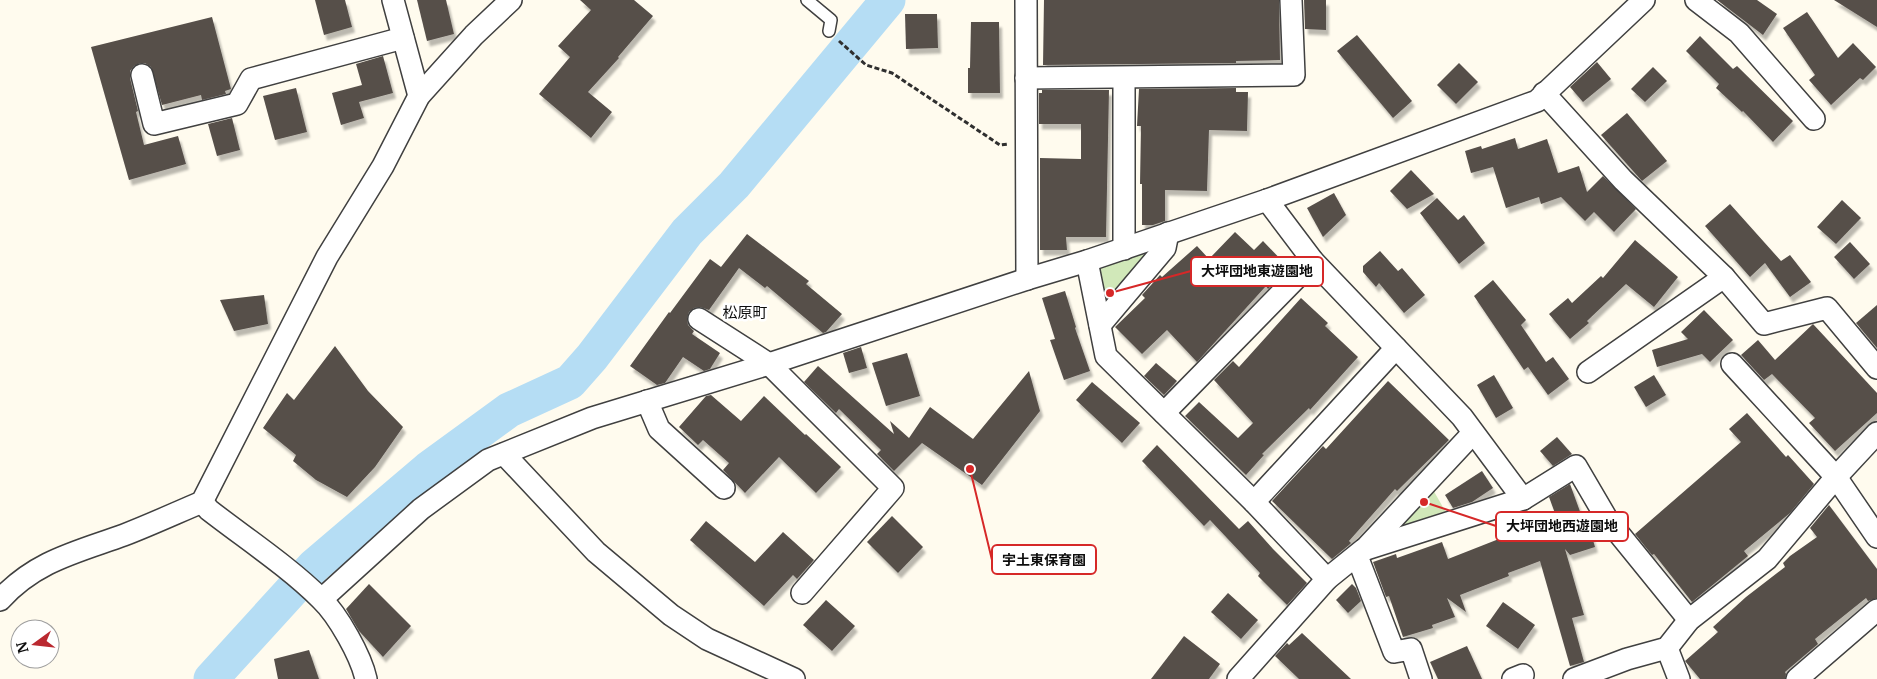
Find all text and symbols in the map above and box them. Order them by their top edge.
callout: 大坪団地東遊園地 [1191,257,1323,286]
text: 大坪団地東遊園地 [1201,262,1313,280]
district label: 松原町 [722,303,768,322]
callout: 大坪団地西遊園地 [1496,512,1628,541]
text: 大坪団地西遊園地 [1506,517,1618,535]
callout: 宇土東保育園 [992,545,1096,574]
text: 宇土東保育園 [1002,551,1086,569]
north arrow [10,619,60,669]
text: N [12,640,33,655]

